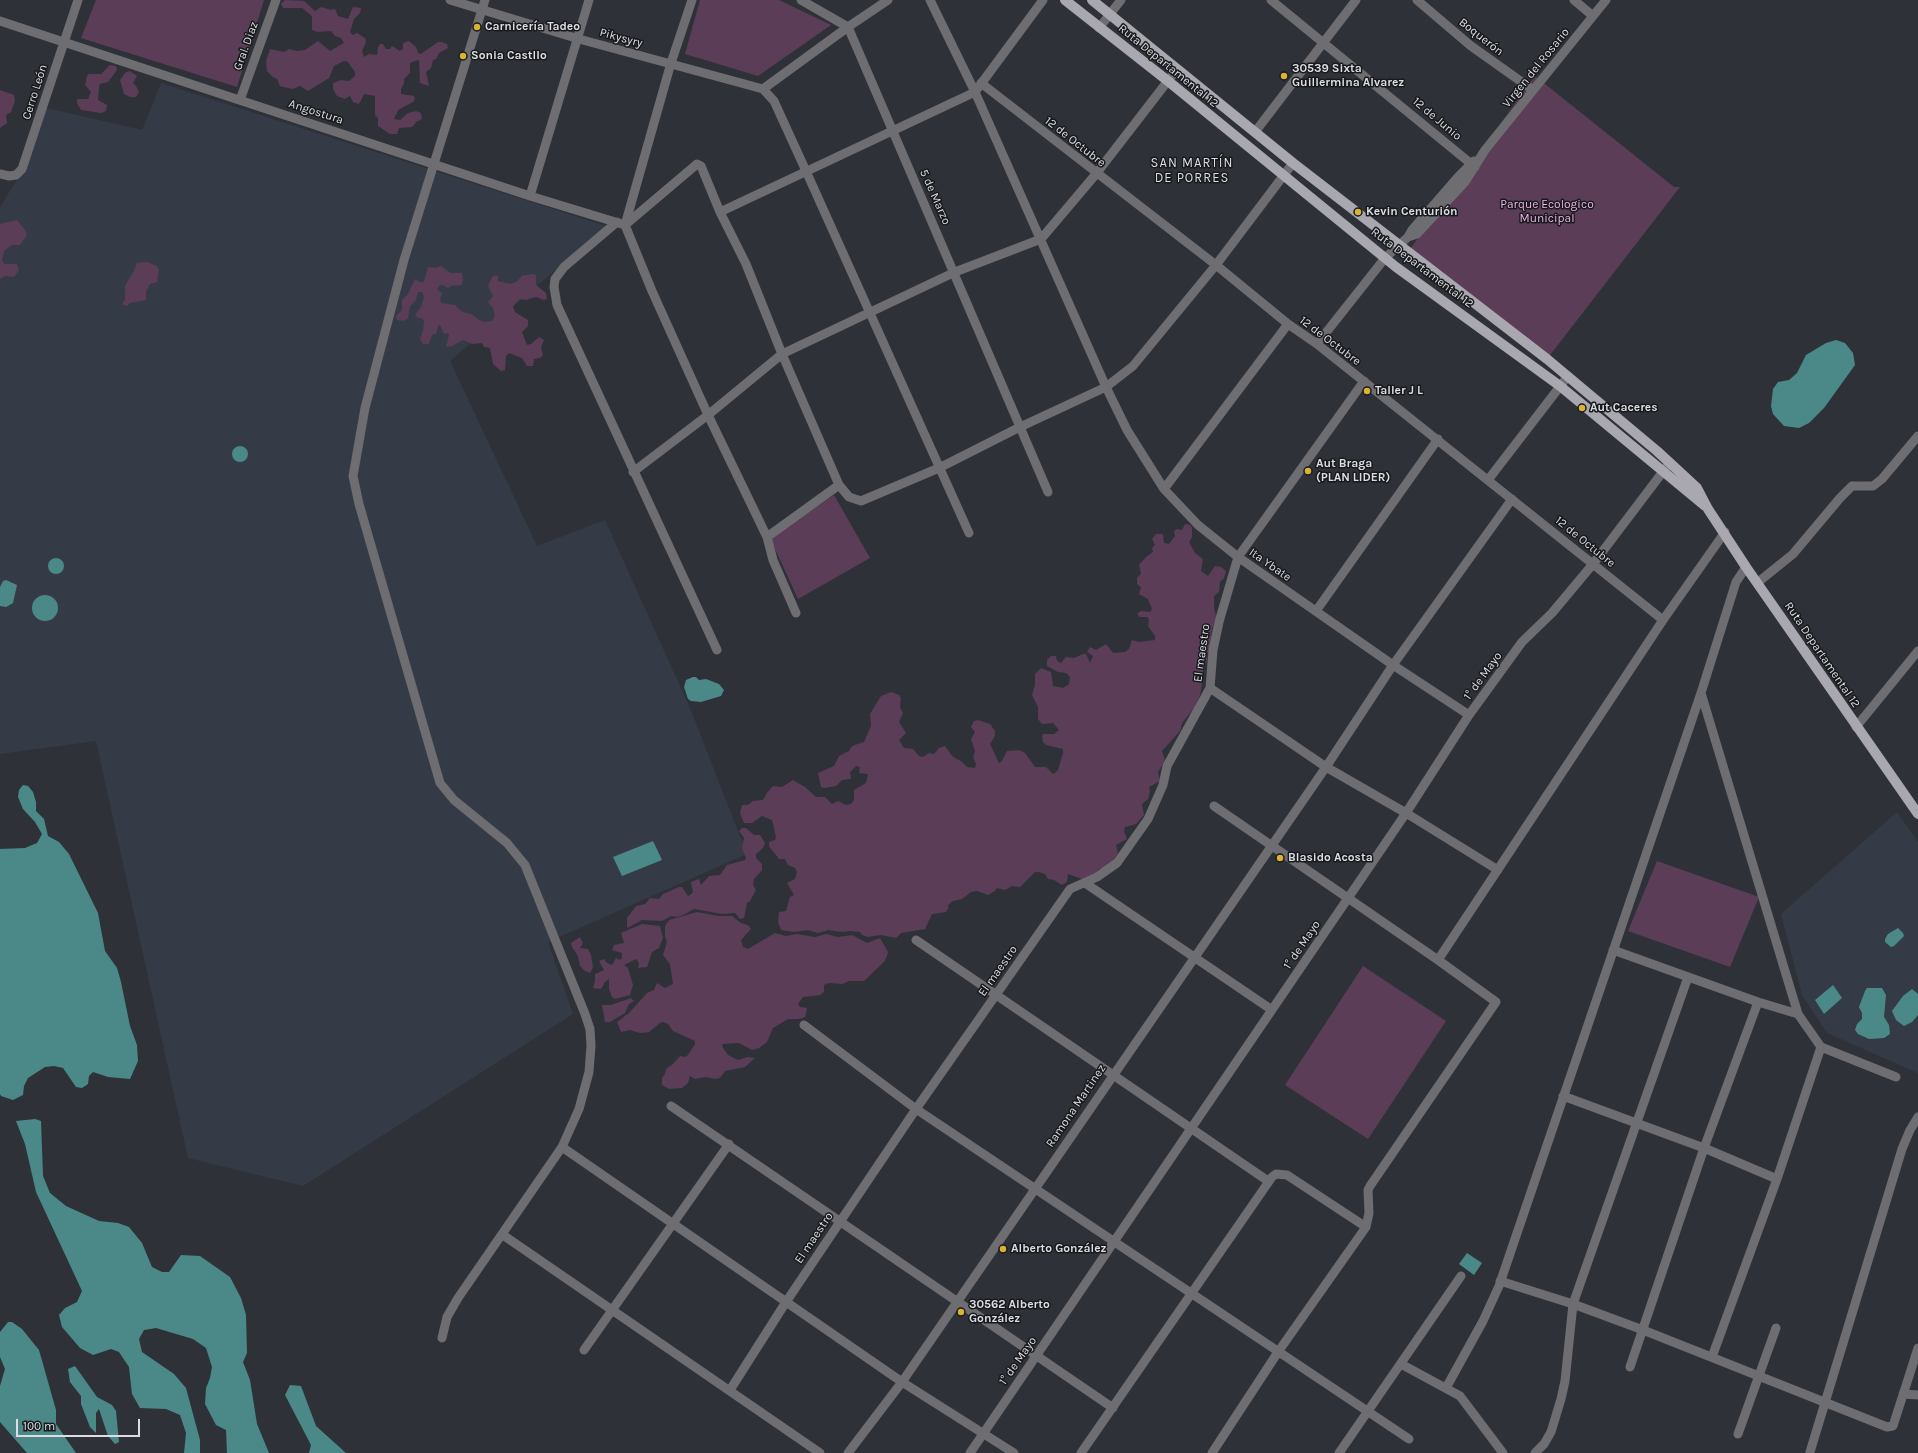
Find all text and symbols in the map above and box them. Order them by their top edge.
street label: Boquerón [1456,15,1506,59]
street label: Gral. Diaz [231,20,261,72]
place label: Carnicería Tadeo [485,20,580,34]
street label: Ruta Departamental 12 [1115,21,1221,111]
marker: Carnicería Tadeo [472,22,482,32]
street label: Pikysyry [598,25,644,51]
street label: Virgen del Rosario [1499,25,1573,111]
place label: Sonia Castllo [471,49,547,63]
marker: Sonia Castllo [458,51,468,61]
place label: 30539 Sixta Guillermina Alvarez [1292,62,1404,90]
street label: Cerro León [19,63,51,121]
marker: 30539 Sixta Guillermina Alvarez [1279,71,1289,81]
street label: 12 de Junio [1410,94,1464,144]
street label: Angostura [287,96,345,128]
street label: 12 de Octubre [1042,114,1108,170]
district label: SAN MARTÍN DE PORRES [1151,155,1233,186]
street label: 5 de Marzo [916,167,954,227]
park label: Parque Ecologico Municipal [1500,198,1594,226]
place label: Kevin Centurión [1366,205,1457,219]
marker: Kevin Centurión [1353,207,1363,217]
street label: Ruta Departamental 12 [1368,225,1476,311]
street label: 12 de Octubre [1296,313,1364,369]
place label: Taller J L [1375,384,1423,398]
marker: Taller J L [1362,386,1372,396]
place label: Aut Caceres [1590,401,1658,415]
marker: Aut Caceres [1577,403,1587,413]
place label: Aut Braga (PLAN LIDER) [1316,457,1390,485]
marker: Aut Braga (PLAN LIDER) [1303,466,1313,476]
street label: 12 de Octubre [1552,513,1618,571]
street label: Ita Ybate [1246,545,1294,585]
street label: Ruta Departamental 12 [1781,599,1863,711]
street label: El maestro [1191,623,1213,683]
street label: 1° de Mayo [1461,649,1505,703]
place label: Blasido Acosta [1288,851,1373,865]
marker: Blasido Acosta [1275,853,1285,863]
street label: 1° de Mayo [1280,918,1324,972]
street label: El maestro [975,943,1021,999]
street label: Ramona Martinez [1043,1062,1109,1150]
street label: El maestro [792,1210,836,1266]
place label: Alberto González [1011,1242,1106,1256]
marker: Alberto González [998,1244,1008,1254]
place label: 30562 Alberto González [969,1298,1050,1326]
marker: 30562 Alberto González [956,1307,966,1317]
street label: 1° de Mayo [996,1334,1040,1388]
scale bar [18,1411,142,1437]
text: 100 m [23,1419,55,1433]

